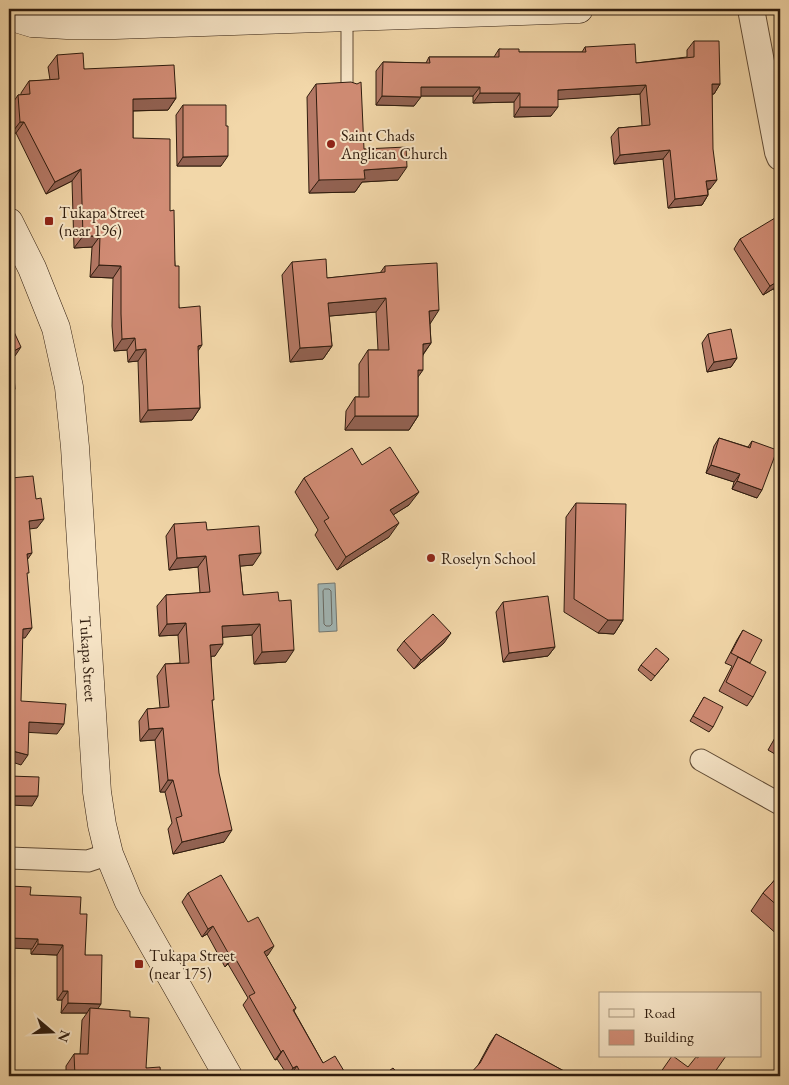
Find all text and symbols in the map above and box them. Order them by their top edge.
place label: Saint Chads Anglican Church [340,125,448,164]
marker: Saint Chads Anglican Church [325,138,337,150]
place label: Tukapa Street (near 196) [59,202,145,241]
marker: Tukapa Street (near 196) [43,215,55,227]
place label: Roselyn School [441,548,536,569]
marker: Roselyn School [425,552,437,564]
street label: Tukapa Street [75,615,102,702]
place label: Tukapa Street (near 175) [149,945,235,984]
marker: Tukapa Street (near 175) [133,958,145,970]
legend [599,992,762,1058]
text: Road [644,1003,676,1022]
north arrow [28,1008,78,1058]
text: Building [644,1027,694,1046]
text: N [54,1028,75,1045]

